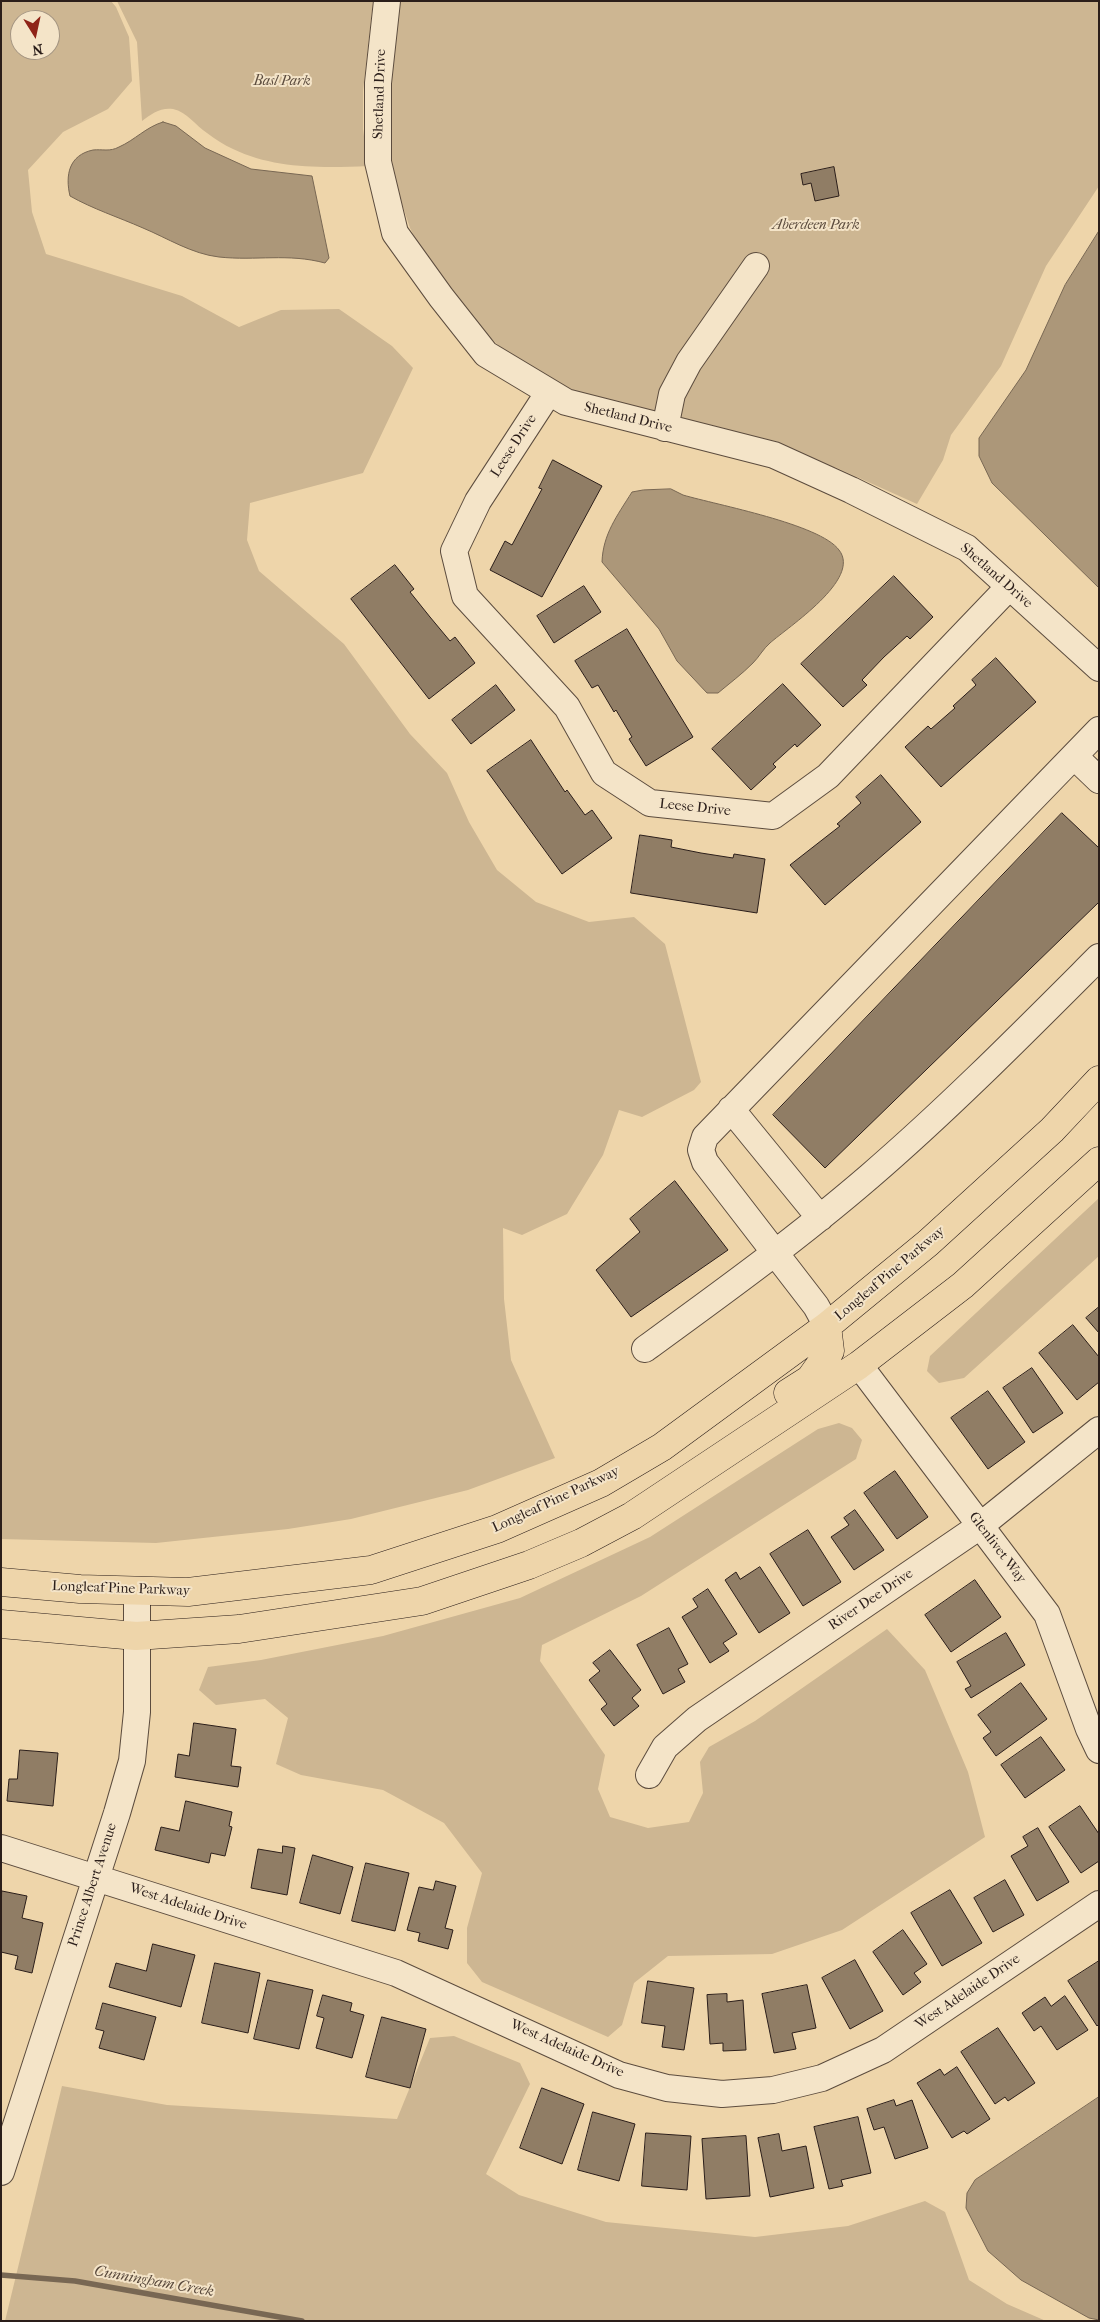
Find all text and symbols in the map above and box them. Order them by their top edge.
north arrow [10,10,60,60]
text: N [31,40,44,59]
street label: Shetland Drive [370,49,390,139]
park label: Basl Park [253,74,311,90]
park label: Aberdeen Park [773,218,859,234]
street label: Shetland Drive [582,399,674,437]
street label: Leese Drive [487,411,541,481]
street label: Shetland Drive [956,540,1036,612]
street label: Leese Drive [658,796,732,820]
street label: Longleaf Pine Parkway [832,1223,948,1325]
street label: Longleaf Pine Parkway [490,1463,622,1537]
street label: Glenlivet Way [965,1509,1029,1587]
street label: River Dee Drive [826,1566,916,1634]
street label: Longleaf Pine Parkway [52,1578,190,1600]
street label: Prince Albert Avenue [65,1821,121,1949]
street label: West Adelaide Drive [127,1880,249,1934]
street label: West Adelaide Drive [912,1951,1024,2033]
street label: West Adelaide Drive [508,2016,626,2082]
water label: Cunningham Creek [93,2263,215,2301]

